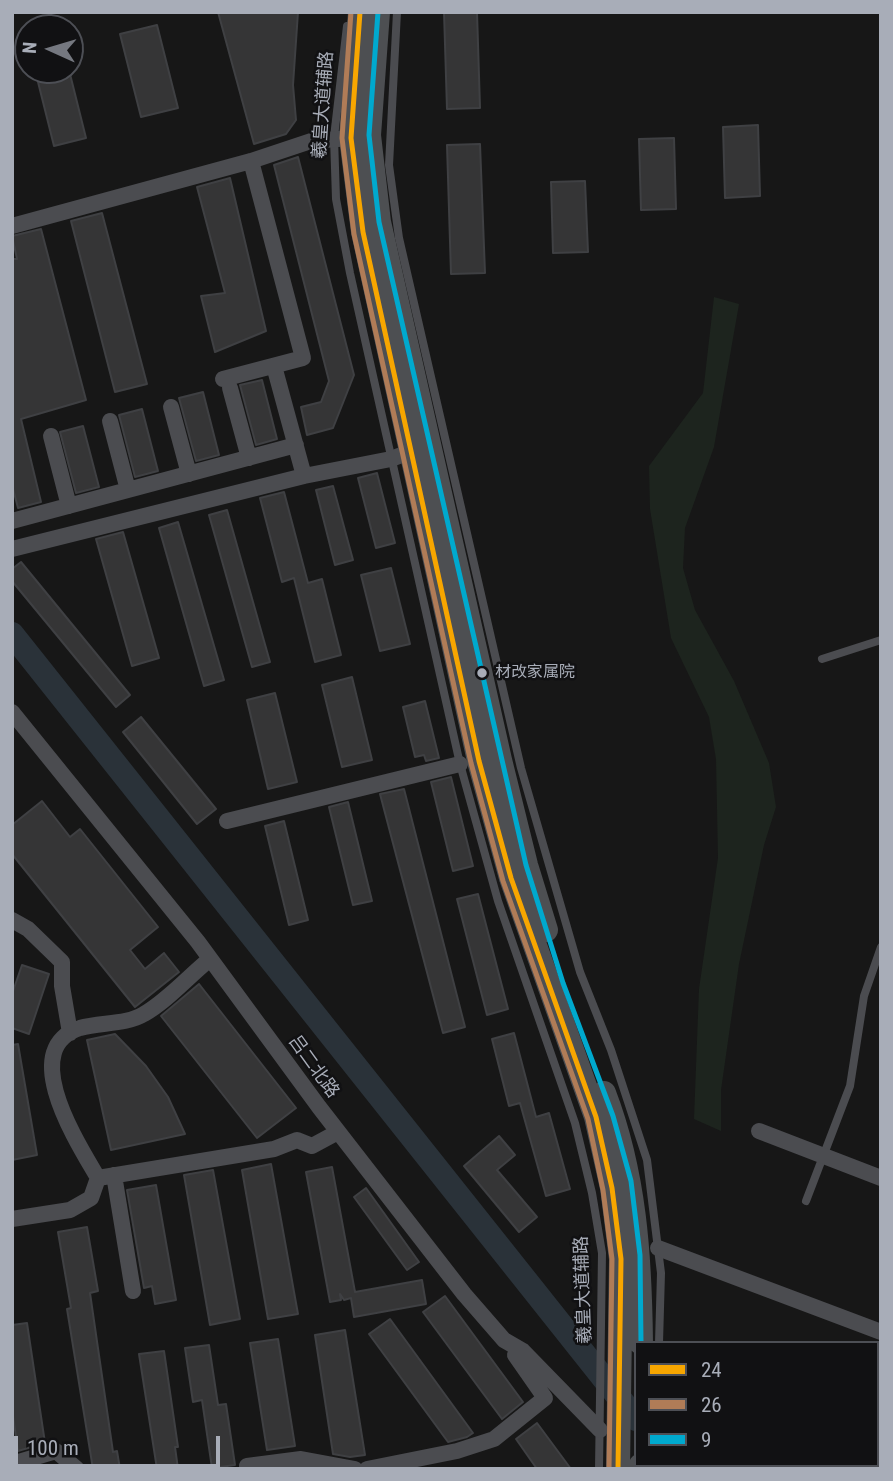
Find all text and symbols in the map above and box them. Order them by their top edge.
north arrow [14,14,84,84]
text: N [18,41,41,54]
street label: 羲皇大道辅路 [309,50,339,160]
place label: 材改家属院 [495,663,575,683]
marker: 材改家属院 [475,666,489,680]
street label: 吕二北路 [283,1032,343,1102]
street label: 羲皇大道辅路 [571,1236,597,1344]
legend [634,1341,879,1467]
text: 24 [701,1358,722,1382]
text: 26 [701,1393,722,1417]
scale bar [18,1422,224,1466]
text: 9 [701,1428,711,1452]
text: 100 m [27,1436,79,1460]

